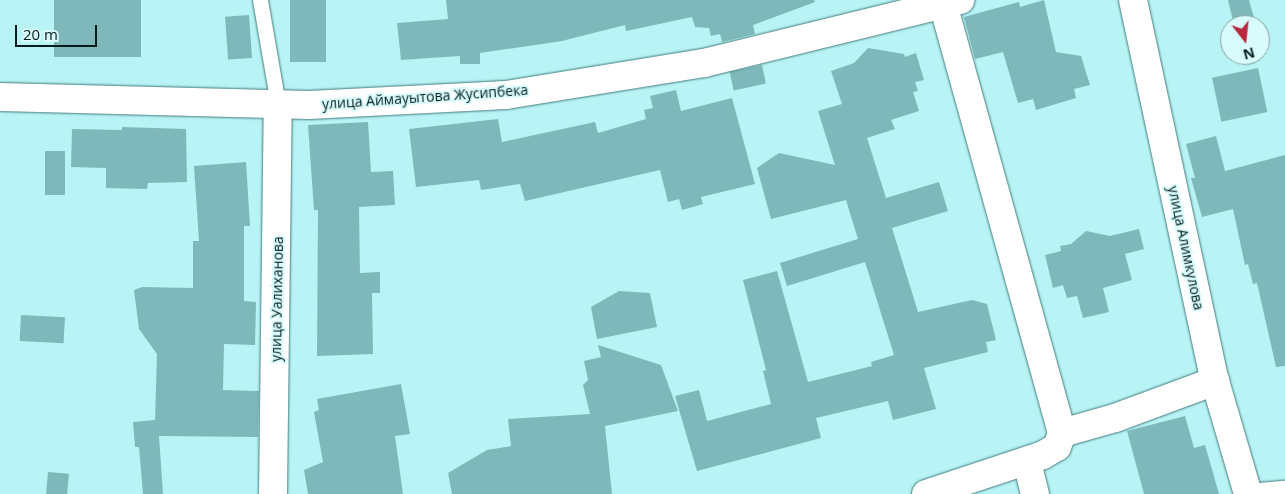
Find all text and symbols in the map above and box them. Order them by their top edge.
scale bar [18,15,100,47]
north arrow [1220,15,1270,65]
text: 20 m [23,24,58,44]
text: N [1241,43,1257,65]
street label: улица Аймауытова Жусипбека [321,81,529,113]
street label: улица Алимкулова [1165,184,1207,312]
street label: улица Уалиханова [268,236,286,362]

